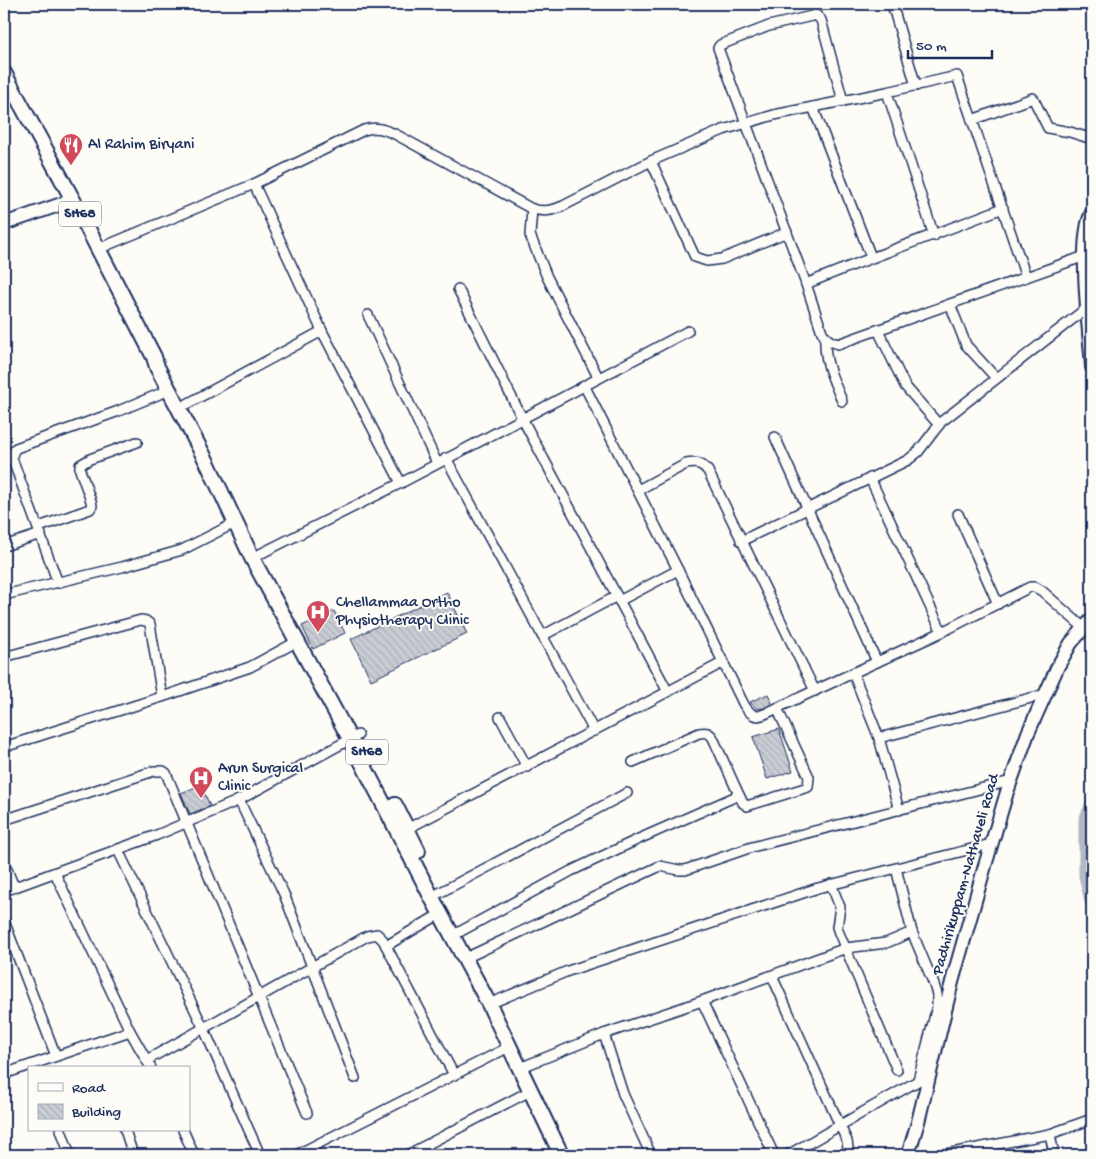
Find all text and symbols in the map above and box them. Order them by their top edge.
scale bar [908,28,992,60]
text: 50 m [916,38,947,56]
restaurant icon: Al Rahim Biryani [58,132,84,166]
place label: Al Rahim Biryani [88,136,194,155]
road number: SH68 [59,202,101,226]
place label: Chellammaa Ortho Physiotherapy Clinic [335,594,469,631]
hospital icon: Chellammaa Ortho Physiotherapy Clinic [305,599,331,633]
road number: SH68 [346,740,388,764]
place label: Arun Surgical Clinic [218,760,303,797]
hospital icon: Arun Surgical Clinic [188,765,214,799]
street label: Padhirikuppam-Nathaveli Road [929,771,1005,979]
legend [28,1066,190,1132]
text: Road [72,1080,106,1098]
text: Building [71,1104,121,1122]

